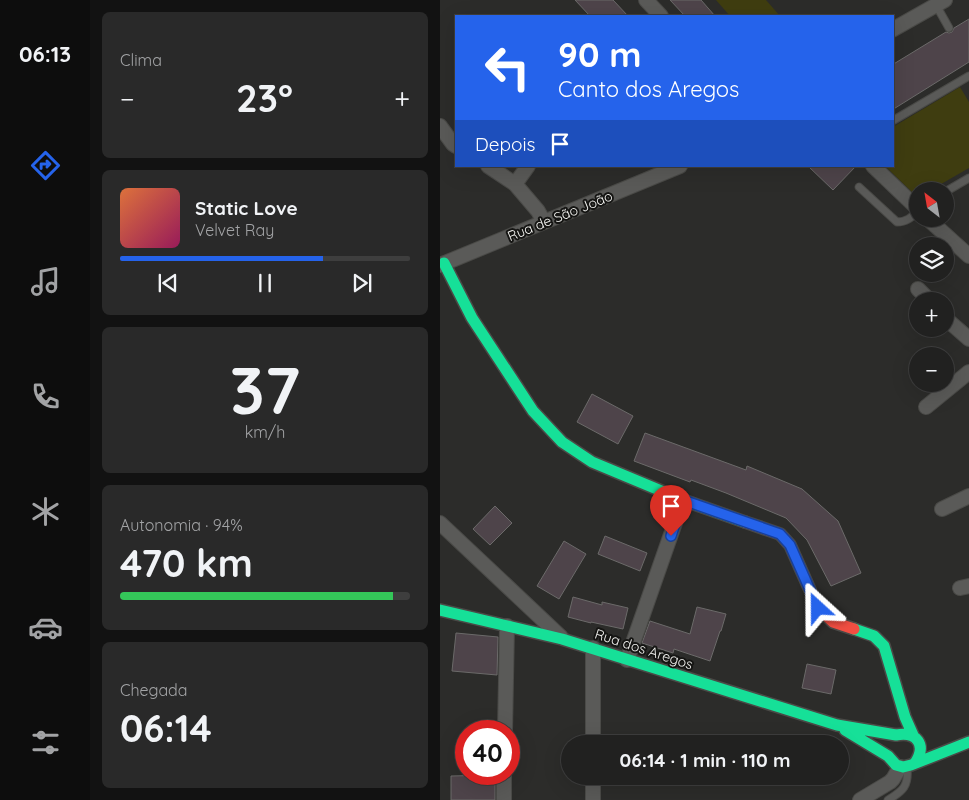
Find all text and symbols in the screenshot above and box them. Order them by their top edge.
text: 90 m [558,32,641,76]
icon: left [475,35,540,100]
text: 06:13 [19,40,71,68]
text: Clima [120,50,162,70]
text: 23° [236,74,293,122]
text: Canto dos Aregos [558,75,739,103]
text: − [120,81,135,116]
text: + [394,81,410,116]
icon: arrive [546,130,574,158]
text: Depois [475,132,536,156]
icon: directions [28,148,63,183]
north arrow [909,182,954,228]
map controls [909,182,954,392]
street label: Rua de São João [505,187,615,245]
text: Static Love [195,196,298,220]
text: Velvet Ray [195,220,274,240]
button: layers [909,237,954,282]
icon: music [28,264,63,299]
icon: previous [154,269,182,297]
icon: pause [251,269,279,297]
icon: next [348,269,376,297]
button: + [909,292,954,337]
button: − [909,347,954,392]
text: 37 [230,349,300,430]
icon: phone [28,379,63,414]
text: km/h [245,422,285,442]
pin [650,485,692,536]
icon: arrive [657,492,685,520]
icon: climate [28,494,63,529]
text: Autonomia · 94% [120,515,243,535]
text: 470 km [120,539,253,587]
position arrow [791,581,843,633]
icon: car [28,610,63,645]
street label: Rua dos Aregos [593,625,695,673]
text: Chegada [120,680,188,700]
text: 06:14 [120,704,212,752]
speed limit sign: 40 [455,720,520,785]
icon: filters [28,725,63,760]
text: 06:14 · 1 min · 110 m [620,748,790,772]

